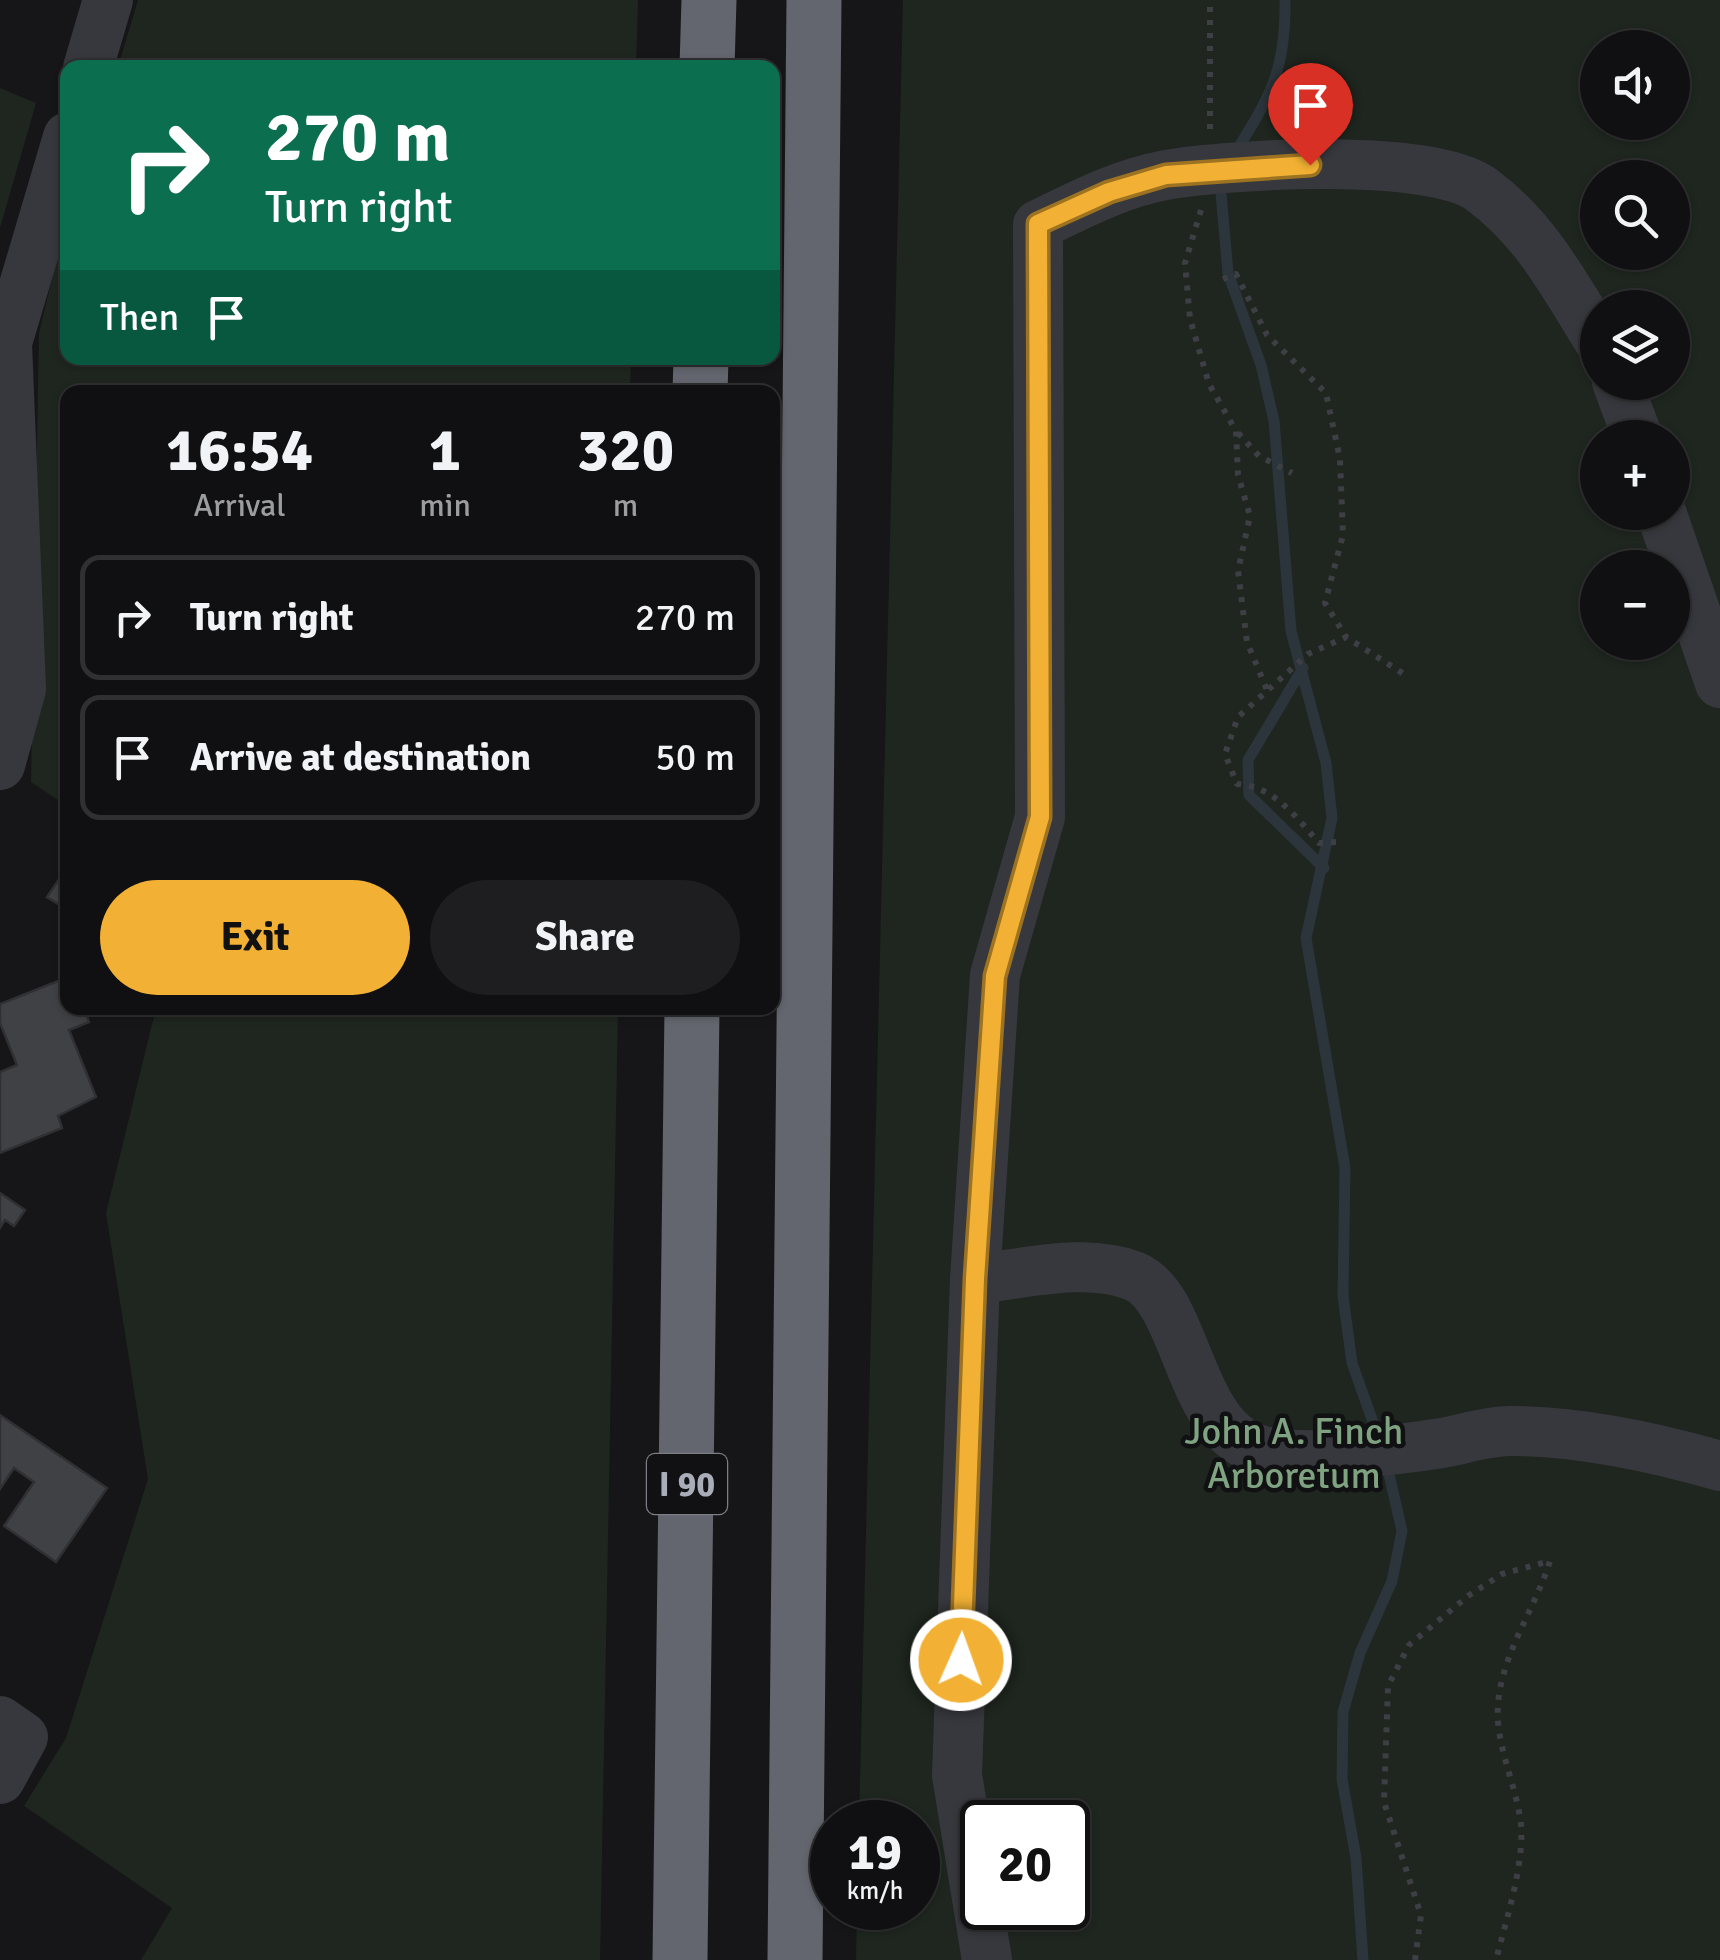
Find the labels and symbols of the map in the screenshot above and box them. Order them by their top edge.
pin [1268,63,1353,166]
park label: John A. Finch Arboretum [1184,1408,1404,1499]
road number: I 90 [647,1454,727,1514]
position arrow [909,1608,1013,1712]
speed limit sign: 20 [960,1800,1090,1930]

